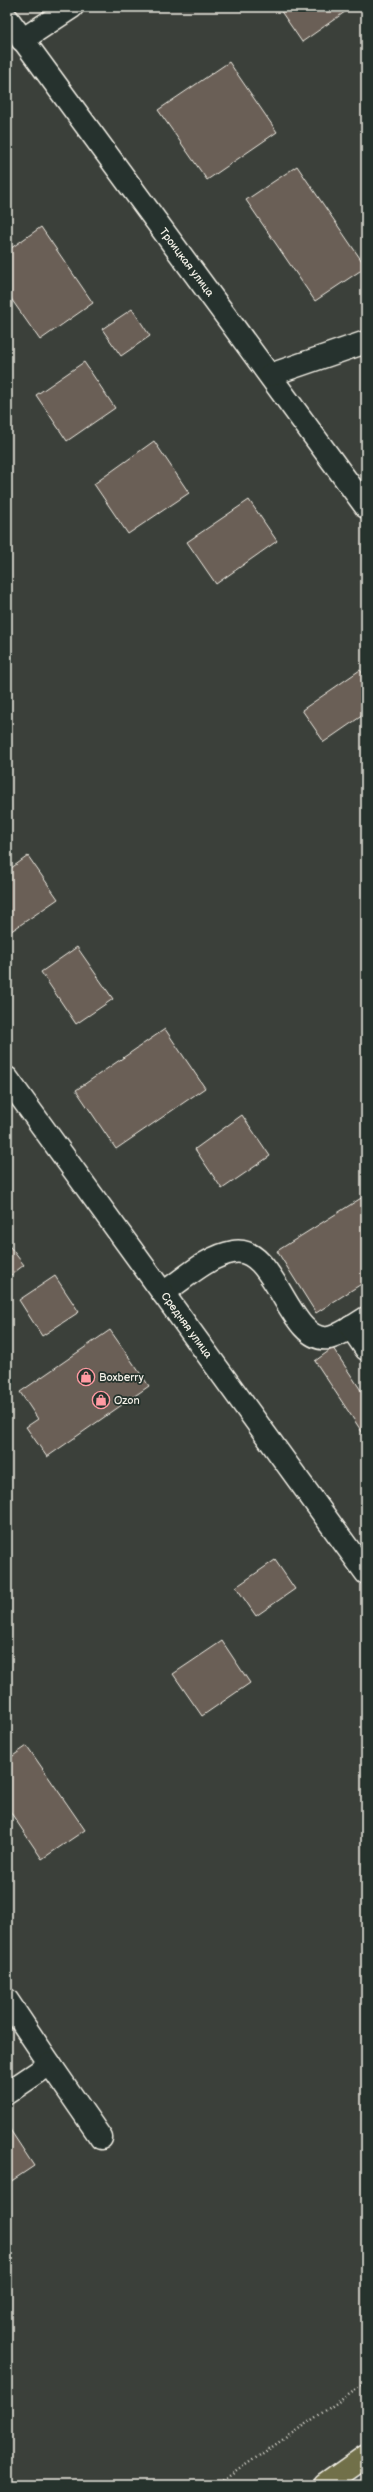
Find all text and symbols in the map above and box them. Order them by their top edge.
street label: Троицкая улица [157,225,217,300]
street label: Средняя улица [158,1290,215,1361]
shop icon: Boxberry [76,1367,96,1387]
place label: Boxberry [99,1371,144,1384]
shop icon: Ozon [91,1390,111,1410]
place label: Ozon [114,1394,140,1407]

